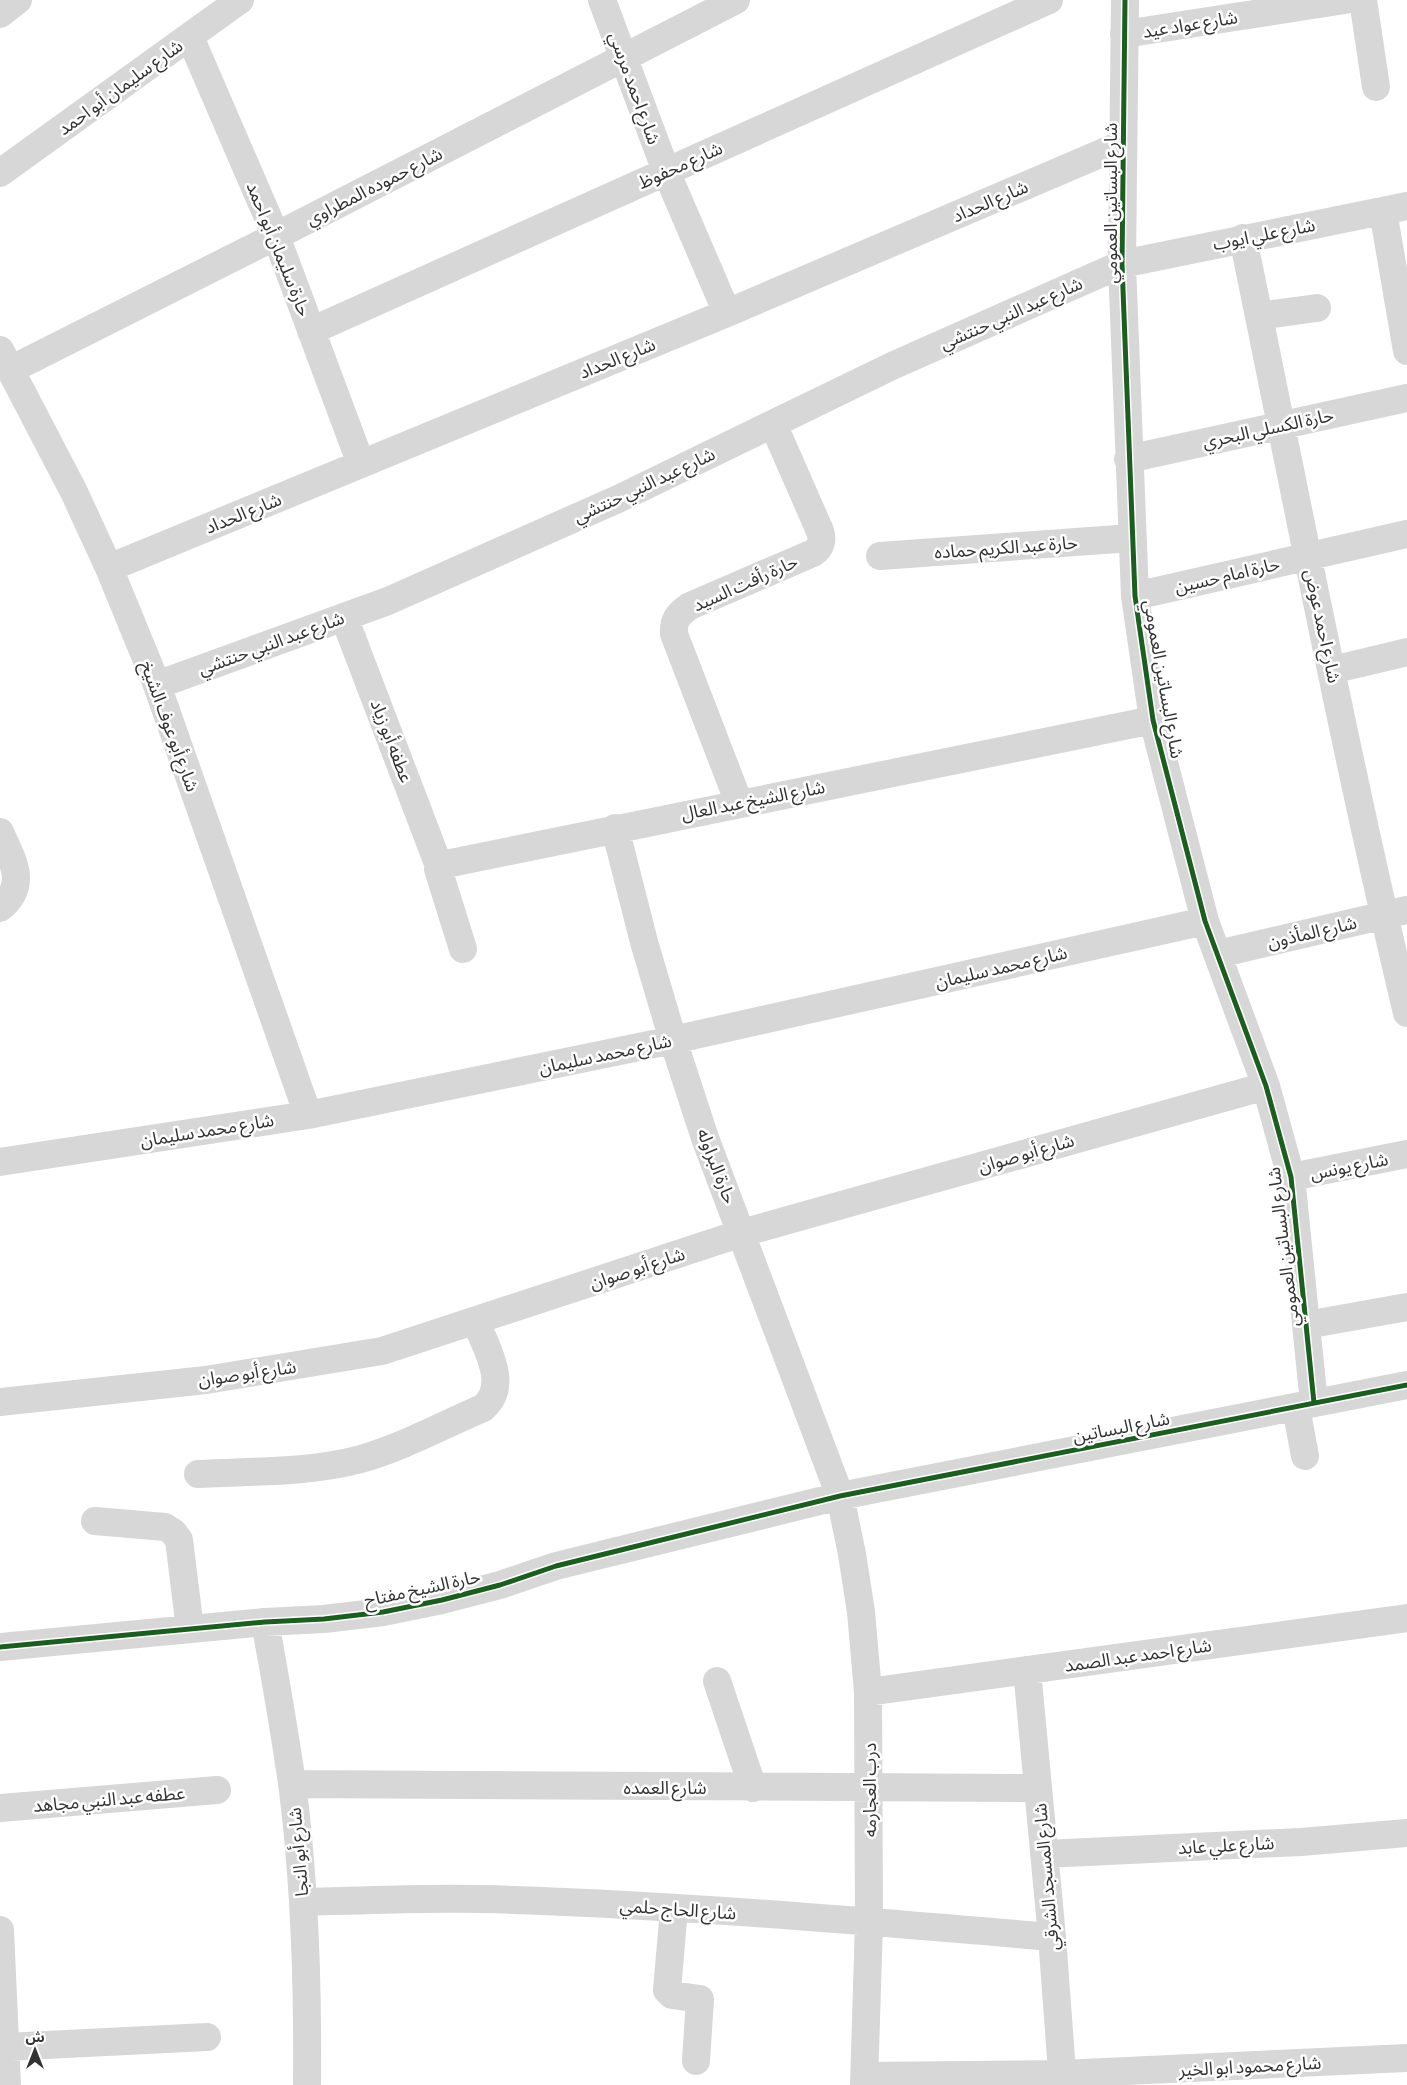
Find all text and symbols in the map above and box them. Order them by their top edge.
street label: شارع عواد عيد [1141,6,1240,46]
street label: شارع احمد مرسي [601,29,665,149]
street label: شارع سليمان أبو احمد [53,34,189,143]
street label: شارع البساتين العمومي [1100,123,1125,283]
street label: شارع محفوظ [635,137,727,197]
street label: شارع حموده المطراوي [302,143,448,233]
street label: شارع الحداد [949,176,1033,230]
street label: حارة سليمان أبو احمد [242,179,316,320]
street label: شارع علي ايوب [1211,214,1318,258]
street label: شارع عبد النبي حنتشي [936,272,1087,358]
street label: شارع الحداد [576,333,660,387]
street label: حارة الكسلي البحري [1201,404,1336,455]
street label: شارع عبد النبي حنتشي [570,443,720,531]
street label: شارع الحداد [202,488,286,542]
street label: حارة عبد الكريم حماده [934,532,1079,565]
street label: حارة رأفت السيد [689,550,801,616]
street label: حارة امام حسين [1172,553,1283,601]
street label: شارع احمد عوض [1297,567,1345,686]
street label: شارع البساتين العمومي [1136,598,1188,761]
street label: شارع عبد النبي حنتشي [195,607,348,683]
street label: شارع أبو عوف الشيخ [133,658,204,796]
street label: عطفه أبو زياد [366,696,418,786]
street label: شارع الشيخ عبد العال [679,776,827,828]
street label: شارع المأذون [1265,911,1360,956]
street label: شارع محمد سليمان [933,942,1070,996]
street label: شارع محمد سليمان [537,1030,674,1082]
street label: شارع محمد سليمان [139,1109,276,1155]
street label: حارة البراوله [692,1125,741,1207]
street label: شارع أبو صوان [975,1129,1078,1181]
street label: شارع يونس [1308,1148,1391,1188]
street label: شارع البساتين العمومي [1263,1165,1307,1328]
street label: شارع أبو صوان [587,1242,689,1297]
street label: شارع أبو صوان [197,1355,298,1394]
street label: شارع البساتين [1071,1407,1172,1451]
street label: حارة الشيخ مفتاح [362,1565,483,1614]
street label: شارع احمد عبد الصمد [1063,1634,1213,1680]
street label: درب العجارمه [859,1743,881,1837]
street label: شارع العمده [623,1777,707,1802]
street label: عطفه عبد النبي مجاهد [32,1782,186,1819]
street label: شارع المسجد الشرقي [1029,1802,1067,1952]
street label: شارع أبو النجا [283,1806,316,1897]
street label: شارع علي عابد [1177,1832,1275,1862]
street label: شارع الحاج حلمي [619,1894,737,1928]
north arrow [10,2025,60,2075]
text: ش [25,2029,45,2045]
street label: شارع محمود ابو الخير [1177,2052,1322,2084]

